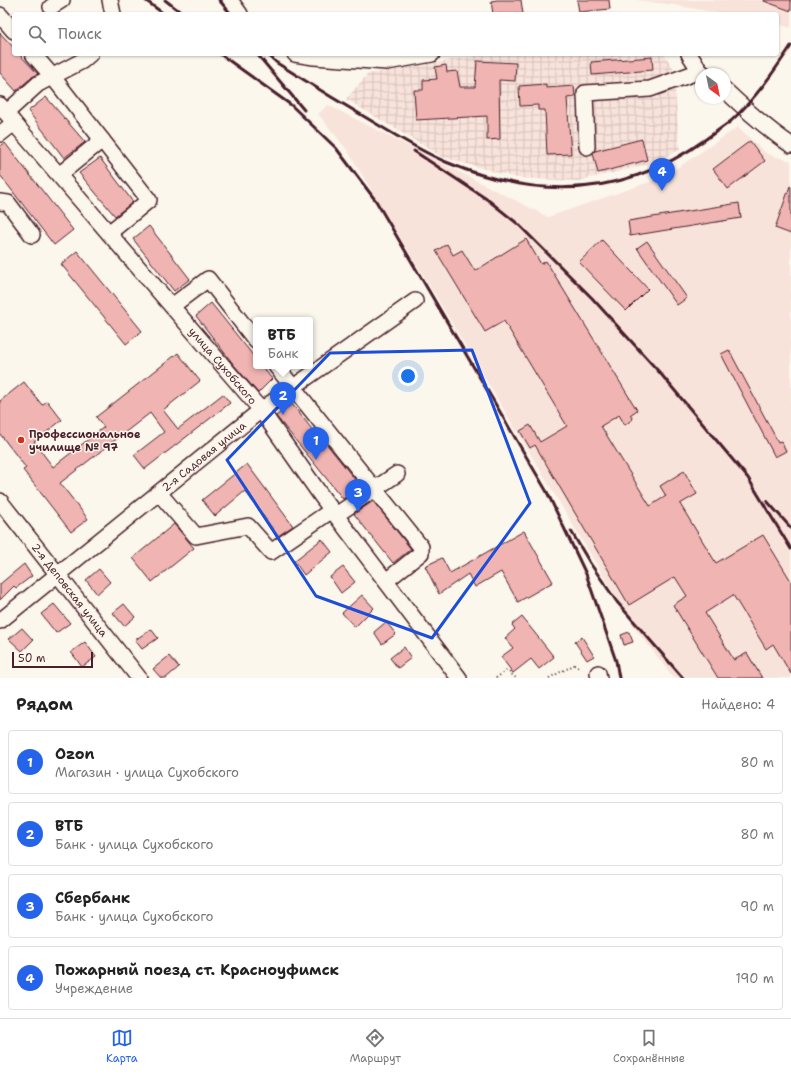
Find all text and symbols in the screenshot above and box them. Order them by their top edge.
search box [12,12,779,56]
icon: search [26,23,48,45]
text: Поиск [58,24,102,44]
north arrow [695,68,731,104]
pin: 4 [649,158,675,191]
popup [253,317,313,369]
street label: улица Сухобского [185,324,260,408]
text: ВТБ [268,325,296,345]
text: Банк [268,345,299,362]
your location [398,366,418,386]
pin: 2 [270,382,296,415]
street label: 2-я Садовая улица [159,418,249,495]
place label: Профессиональное училище № 97 [29,427,141,455]
pin: 1 [303,427,329,460]
marker: Профессиональное училище № 97 [16,435,26,445]
pin: 3 [345,479,371,512]
street label: 2-я Деповская улица [28,540,111,640]
scale bar [12,650,93,669]
text: 50 m [18,651,46,666]
text: Рядом [16,693,73,715]
text: Найдено: 4 [701,696,775,713]
text: Ozon [55,744,95,764]
text: 1 [27,754,33,771]
text: 80 m [740,754,774,771]
text: Магазин · улица Сухобского [55,764,239,781]
text: ВТБ [55,816,83,836]
text: 2 [25,826,35,843]
text: 80 m [740,826,774,843]
text: Банк · улица Сухобского [55,836,213,853]
text: Сбербанк [55,888,130,908]
text: 3 [25,898,35,915]
text: 90 m [740,898,774,915]
text: Банк · улица Сухобского [55,908,213,925]
text: Пожарный поезд ст. Красноуфимск [55,960,339,980]
text: 4 [25,970,35,987]
text: 190 m [735,970,774,987]
text: Учреждение [55,980,133,997]
tab: Карта [106,1027,138,1066]
tab: Маршрут [350,1027,401,1066]
tab: Сохранённые [613,1027,685,1066]

